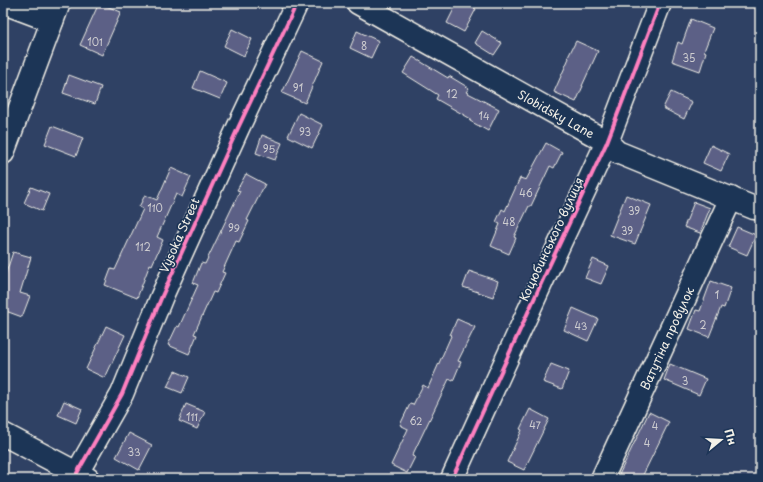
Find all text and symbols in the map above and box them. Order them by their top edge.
house number: 101 [87,34,103,49]
house number: 8 [361,38,367,53]
house number: 35 [683,50,695,65]
house number: 91 [293,80,303,95]
street label: Slobidsky Lane [515,85,598,142]
house number: 12 [446,86,458,101]
house number: 14 [478,108,490,123]
house number: 93 [299,124,311,139]
house number: 95 [263,141,275,156]
street label: Коцюбинського вулиця [514,174,588,304]
house number: 46 [519,185,533,200]
street label: Vysoka Street [154,194,204,275]
house number: 110 [147,200,163,215]
house number: 39 [628,203,640,218]
house number: 48 [503,214,515,229]
house number: 99 [228,220,240,235]
house number: 39 [621,223,633,238]
house number: 112 [135,239,151,254]
street label: Ватутіна провулок [635,283,698,393]
house number: 1 [715,287,719,302]
house number: 2 [699,317,707,332]
house number: 43 [575,318,588,333]
house number: 3 [682,373,688,388]
house number: 111 [186,409,198,424]
house number: 62 [409,413,423,428]
house number: 47 [529,417,542,432]
house number: 4 [652,418,659,433]
north arrow [701,420,741,460]
text: Пн [720,427,742,447]
house number: 4 [644,435,651,450]
house number: 33 [127,444,141,459]

